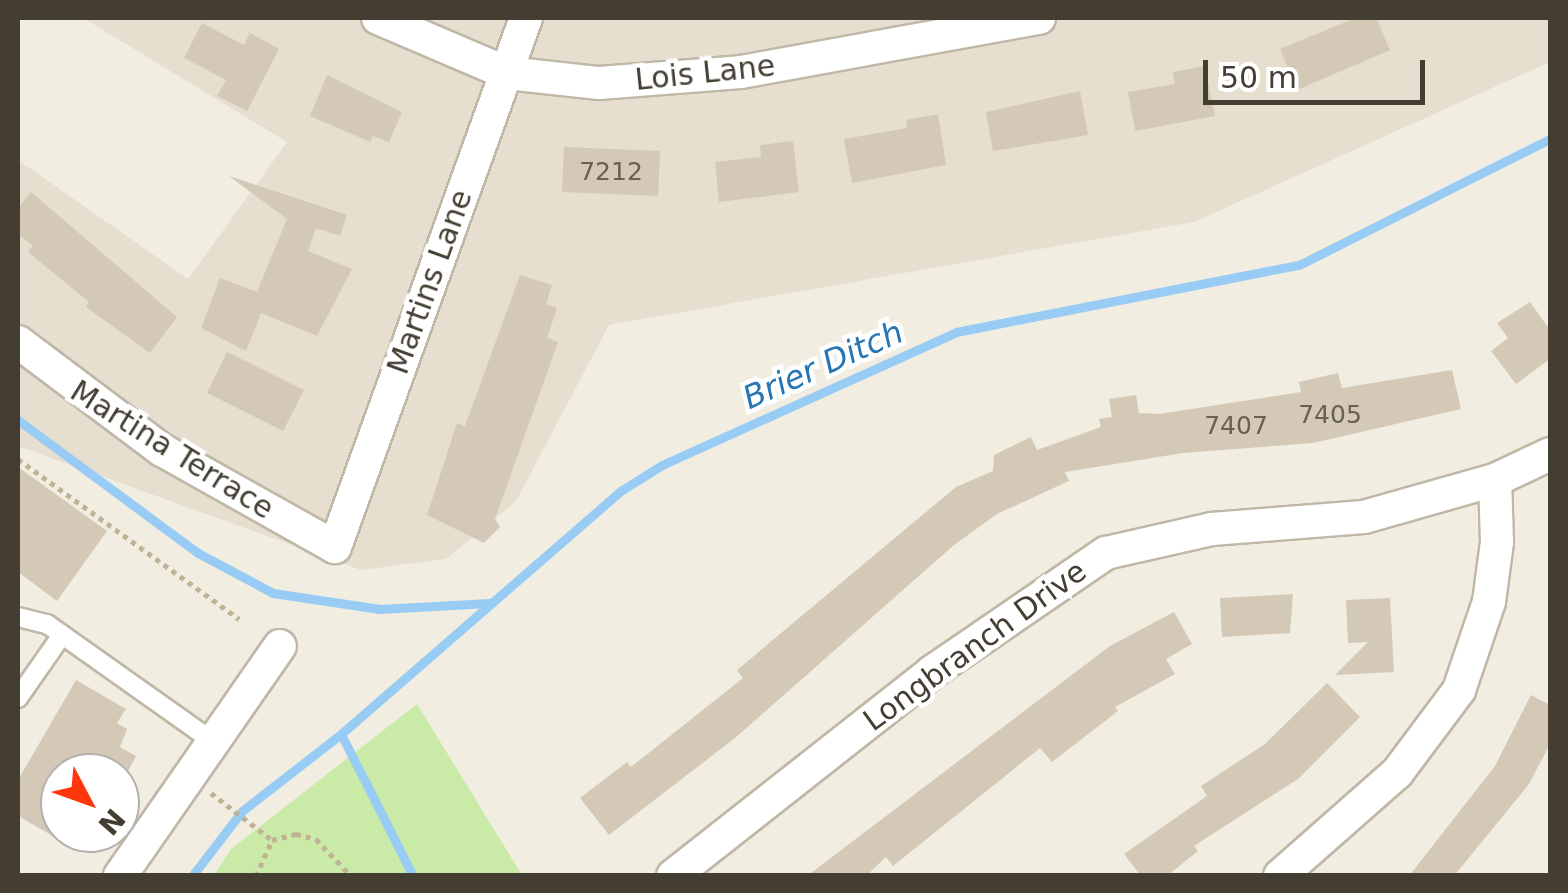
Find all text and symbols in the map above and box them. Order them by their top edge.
scale bar [1208,40,1430,102]
street label: Lois Lane [633,48,777,98]
text: 50 m [1220,60,1297,95]
house number: 7212 [579,157,643,187]
street label: Martins Lane [380,185,480,379]
water label: Brier Ditch [737,313,909,417]
street label: Martina Terrace [64,373,280,527]
house number: 7405 [1298,400,1362,430]
house number: 7407 [1204,411,1268,441]
street label: Longbranch Drive [857,553,1093,739]
north arrow [40,753,140,853]
text: N [91,802,132,841]

